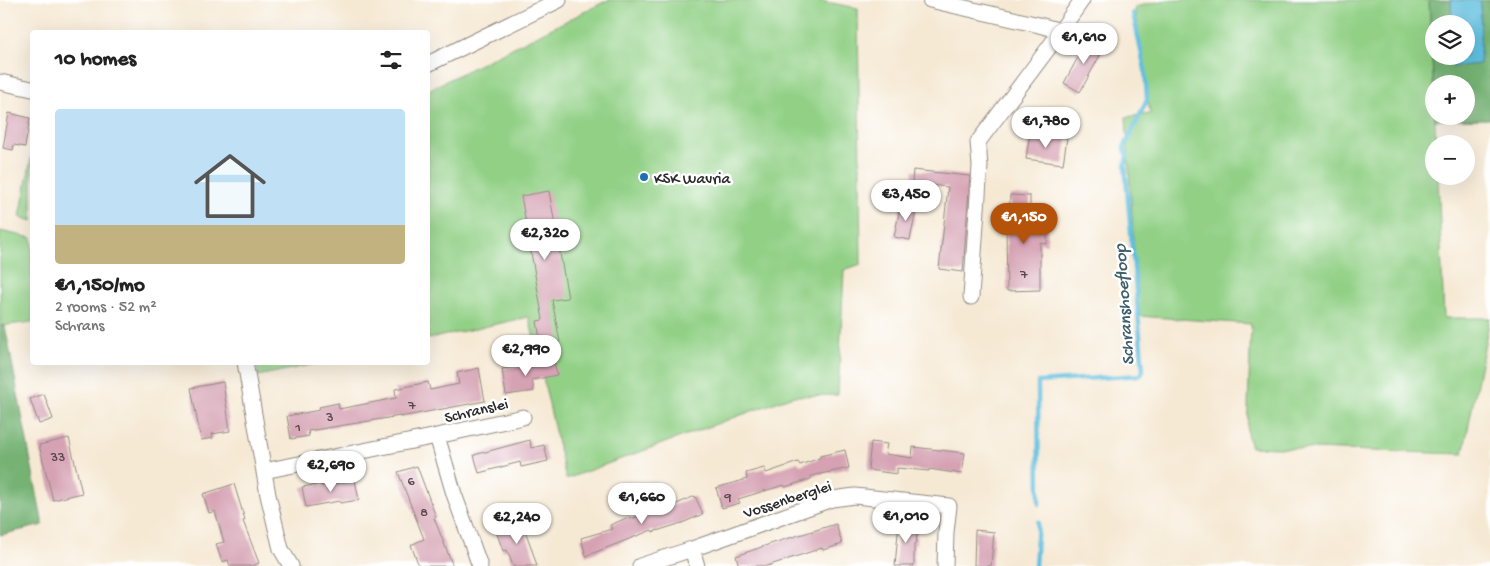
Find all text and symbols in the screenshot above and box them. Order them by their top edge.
map controls [1425,15,1475,185]
button: layers [1425,15,1475,65]
pin: €1,610 [1043,22,1125,65]
text: €1,610 [1062,29,1106,48]
icon: filters [377,46,405,74]
text: 10 homes [55,48,136,73]
button: + [1425,75,1475,125]
pin: €1,780 [1005,106,1087,149]
text: €1,780 [1022,113,1070,132]
button: − [1425,135,1475,185]
icon: home [185,141,275,231]
marker: KSK Wavria [638,171,650,183]
place label: KSK Wavria [654,171,732,190]
pin: €3,450 [865,180,947,222]
text: €3,450 [882,186,930,205]
pin: €1,150 [983,202,1065,245]
text: €1,150 [1002,209,1046,228]
pin: €2,320 [504,218,586,261]
text: €2,320 [521,225,569,244]
water label: Schranshoefloop [1111,243,1140,366]
house number: 7 [1019,267,1028,284]
text: €1,150/mo [55,274,145,299]
text: 2 rooms · 52 m² [55,299,157,318]
text: Schrans [55,318,105,337]
pin: €2,990 [485,334,567,377]
text: €2,990 [502,341,550,360]
street label: Schranslei [443,396,510,429]
house number: 7 [407,398,416,415]
house number: 3 [325,410,334,427]
house number: 1 [294,420,301,437]
house number: 33 [50,450,65,467]
pin: €2,690 [290,450,372,493]
text: €2,690 [307,457,355,476]
house number: 6 [407,474,415,491]
street label: Vossenberglei [741,478,835,525]
pin: €1,660 [601,482,683,525]
text: €1,660 [619,489,665,508]
house number: 9 [723,490,732,507]
pin: €2,240 [476,502,558,545]
pin: €1,010 [865,502,947,544]
house number: 8 [420,505,428,522]
text: €1,010 [883,508,929,527]
text: €2,240 [494,509,540,528]

